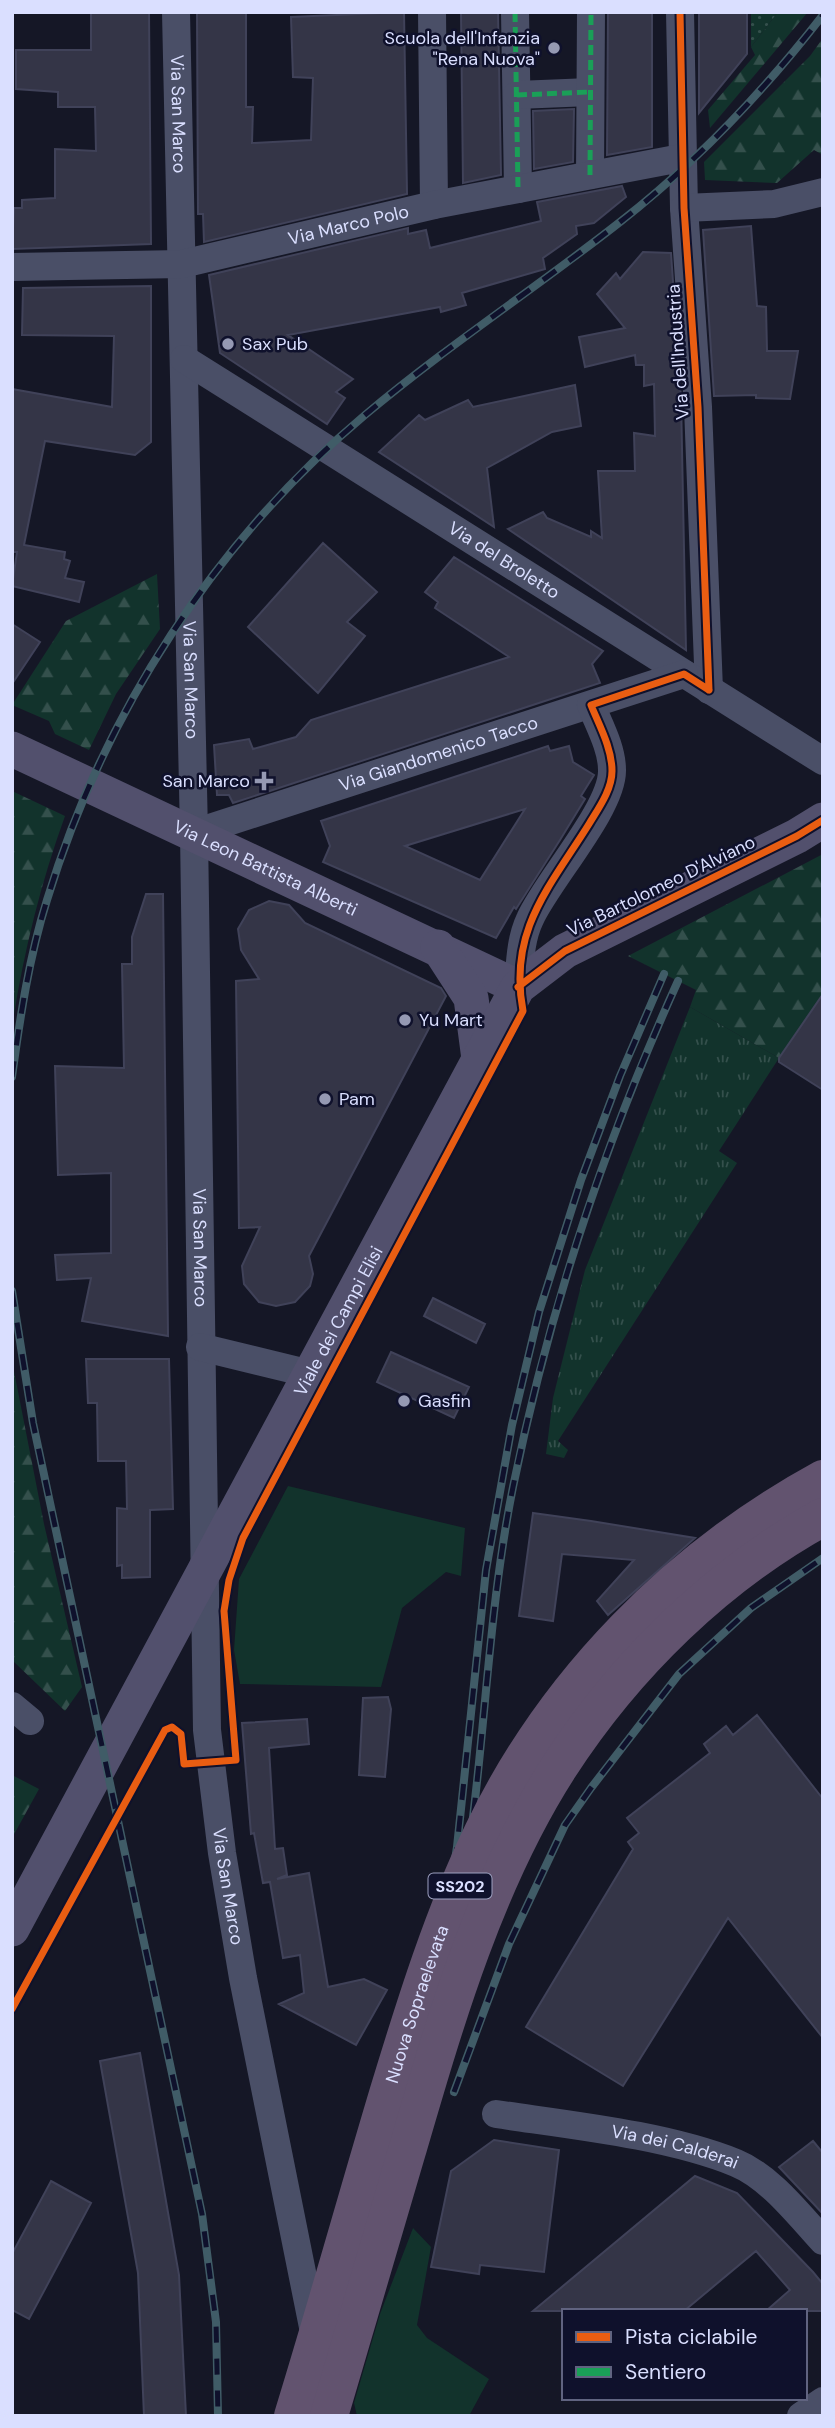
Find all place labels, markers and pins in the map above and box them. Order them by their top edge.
place label: Scuola dell'Infanzia "Rena Nuova" [384,26,540,71]
marker: Scuola dell'Infanzia "Rena Nuova" [546,40,562,56]
place label: Sax Pub [242,332,308,356]
marker: Sax Pub [220,336,236,352]
place label: San Marco [162,769,250,793]
marker: San Marco [256,773,272,789]
place label: Yu Mart [419,1008,483,1032]
marker: Yu Mart [397,1012,413,1028]
place label: Pam [339,1087,375,1111]
marker: Pam [317,1091,333,1107]
place label: Gasfin [418,1389,471,1413]
marker: Gasfin [396,1393,412,1409]

